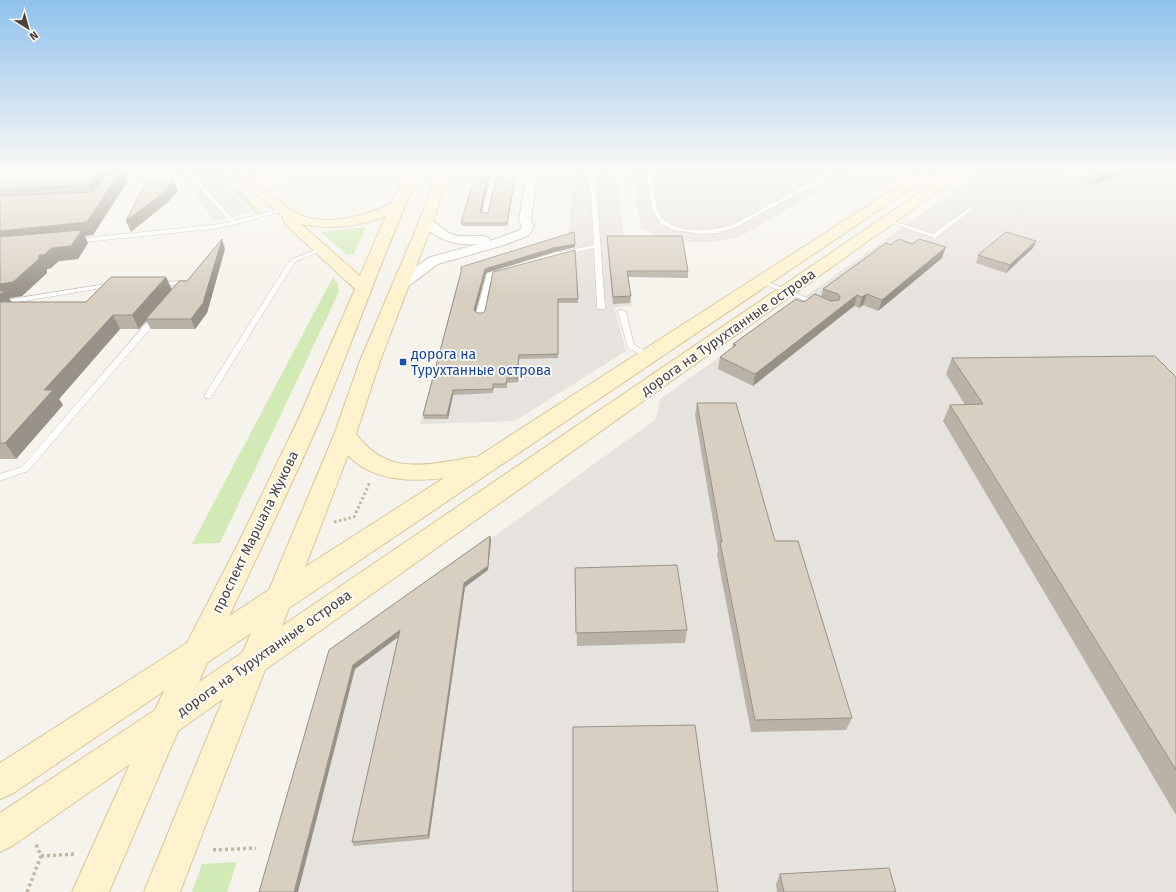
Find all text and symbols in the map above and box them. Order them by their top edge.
north arrow [8,8,48,48]
text: N [27,28,41,43]
street label: дорога на Турухтанные острова [638,266,819,399]
place label: дорога на Турухтанные острова [411,346,551,379]
marker: дорога на Турухтанные острова [398,357,408,367]
street label: проспект Маршала Жукова [209,448,302,616]
street label: дорога на Турухтанные острова [174,587,355,720]

